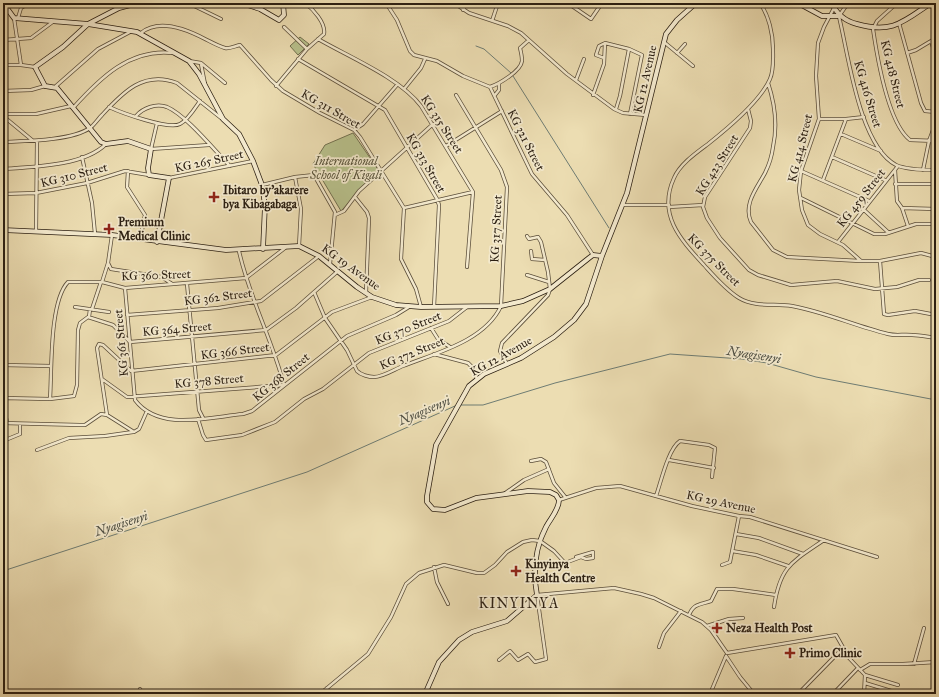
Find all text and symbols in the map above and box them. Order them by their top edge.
street label: KG 418 Street [878,39,908,110]
street label: KG 12 Avenue [630,44,660,114]
street label: KG 416 Street [851,59,885,130]
street label: KG 311 Street [299,86,364,132]
street label: KG 315 Street [418,92,466,156]
street label: KG 321 Street [504,107,548,174]
street label: KG 414 Street [785,112,815,184]
street label: KG 313 Street [403,131,449,196]
street label: KG 423 Street [693,131,742,198]
street label: KG 265 Street [174,147,245,175]
park label: International School of Kigali [309,154,383,182]
street label: KG 310 Street [39,160,110,190]
street label: KG 459 Street [834,165,889,230]
place label: Ibitaro by'akarere bya Kibagabaga [222,183,309,212]
marker: Ibitaro by'akarere bya Kibagabaga [208,191,220,203]
street label: KG 317 Street [487,194,505,263]
place label: Premium Medical Clinic [118,215,190,243]
marker: Premium Medical Clinic [103,223,115,235]
street label: KG 375 Street [685,231,744,290]
street label: KG 19 Avenue [319,241,383,293]
street label: KG 360 Street [121,267,192,283]
street label: KG 362 Street [183,286,254,308]
street label: KG 361 Street [111,308,131,377]
street label: KG 370 Street [373,308,444,348]
street label: KG 364 Street [142,319,213,339]
street label: KG 372 Street [377,333,447,372]
street label: KG 12 Avenue [468,333,534,379]
street label: KG 366 Street [200,340,271,362]
water label: Nyagisenyi [725,343,782,367]
street label: KG 368 Street [250,349,313,404]
street label: KG 378 Street [174,371,245,391]
water label: Nyagisenyi [395,393,453,429]
street label: KG 29 Avenue [685,488,757,516]
water label: Nyagisenyi [92,508,150,540]
place label: Kinyinya Health Centre [525,557,595,585]
marker: Kinyinya Health Centre [510,565,522,577]
district label: KINYINYA [479,595,559,612]
place label: Neza Health Post [726,621,813,635]
marker: Neza Health Post [711,622,723,634]
place label: Primo Clinic [799,646,862,660]
marker: Primo Clinic [784,647,796,659]

